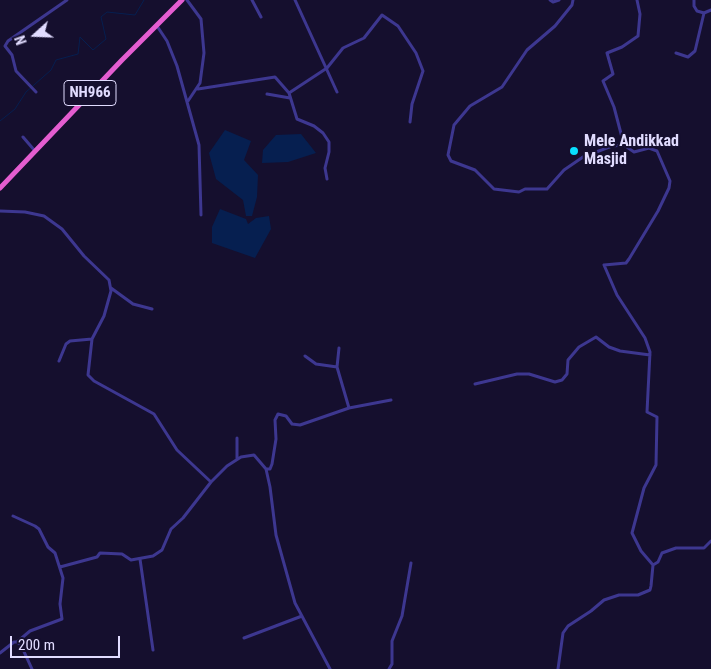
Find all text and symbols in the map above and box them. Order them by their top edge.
north arrow [10,10,60,60]
text: N [12,33,30,47]
road number: NH966 [64,80,116,106]
place label: Mele Andikkad Masjid [584,132,679,170]
marker: Mele Andikkad Masjid [568,145,580,157]
scale bar [12,626,122,658]
text: 200 m [18,636,55,654]

